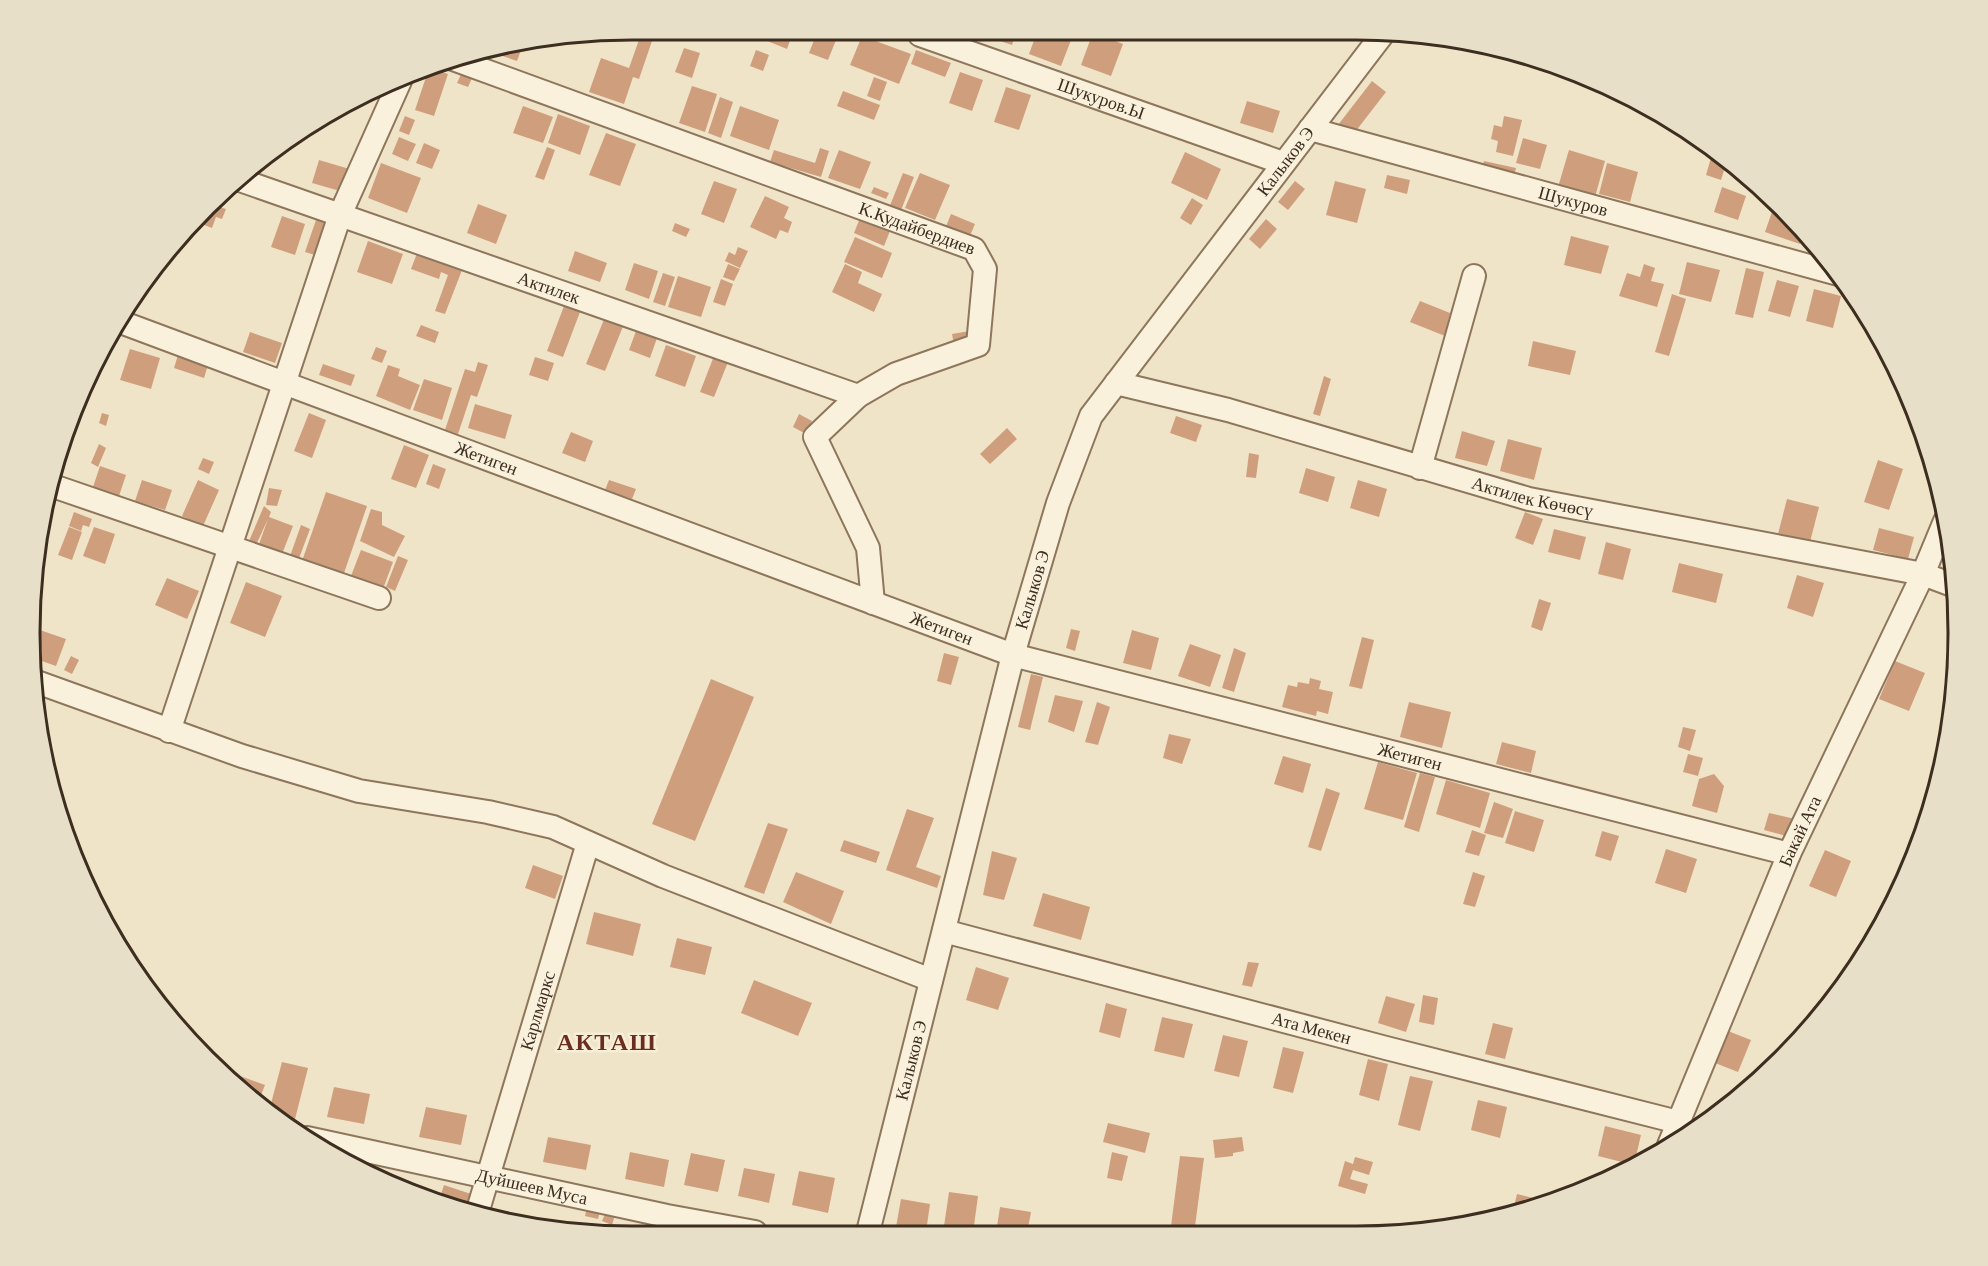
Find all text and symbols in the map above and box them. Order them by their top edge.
street label: Шукуров.Ы [1055,74,1148,124]
street label: Калыков Э [1253,123,1318,200]
street label: Шукуров [1536,182,1610,220]
street label: К.Кудайбердиев [856,198,978,259]
street label: Актилек [515,268,583,308]
street label: Жетиген [452,438,521,479]
street label: Актилек Көчөсү [1469,473,1595,521]
street label: Калыков Э [1011,548,1054,632]
street label: Жетиген [907,608,976,649]
street label: Жетиген [1376,739,1444,775]
street label: Бакай Ата [1775,793,1825,870]
street label: Карлмаркс [516,969,559,1053]
street label: Ата Мекен [1269,1008,1354,1048]
street label: Калыков Э [891,1018,931,1102]
district label: АКТАШ [557,1028,657,1055]
street label: Дуйшеев Муса [474,1165,589,1208]

